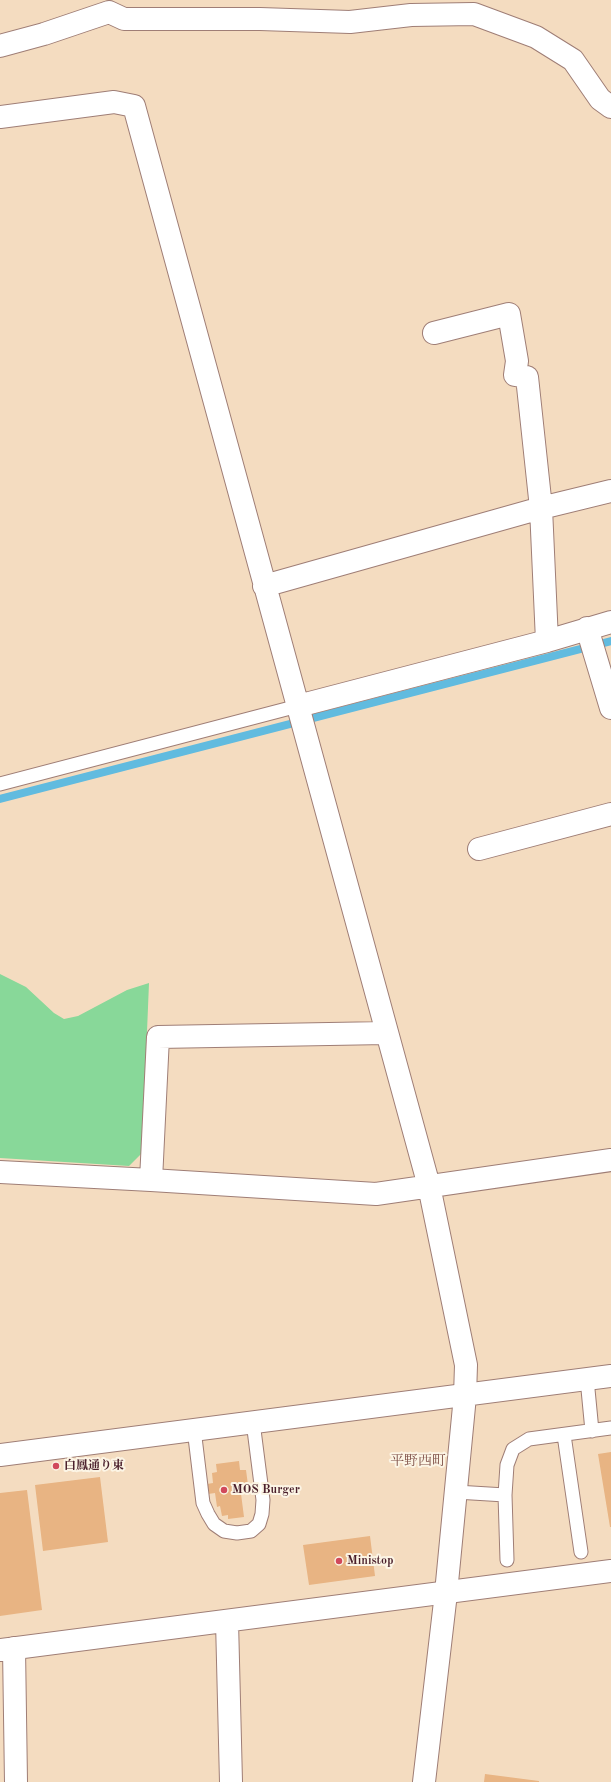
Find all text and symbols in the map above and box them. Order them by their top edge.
district label: 平野西町 [390,1453,446,1469]
place label: 白鳳通り東 [64,1459,124,1473]
marker: 白鳳通り東 [51,1461,61,1471]
place label: MOS Burger [232,1483,300,1497]
marker: MOS Burger [219,1485,229,1495]
place label: Ministop [347,1554,394,1568]
marker: Ministop [334,1556,344,1566]

